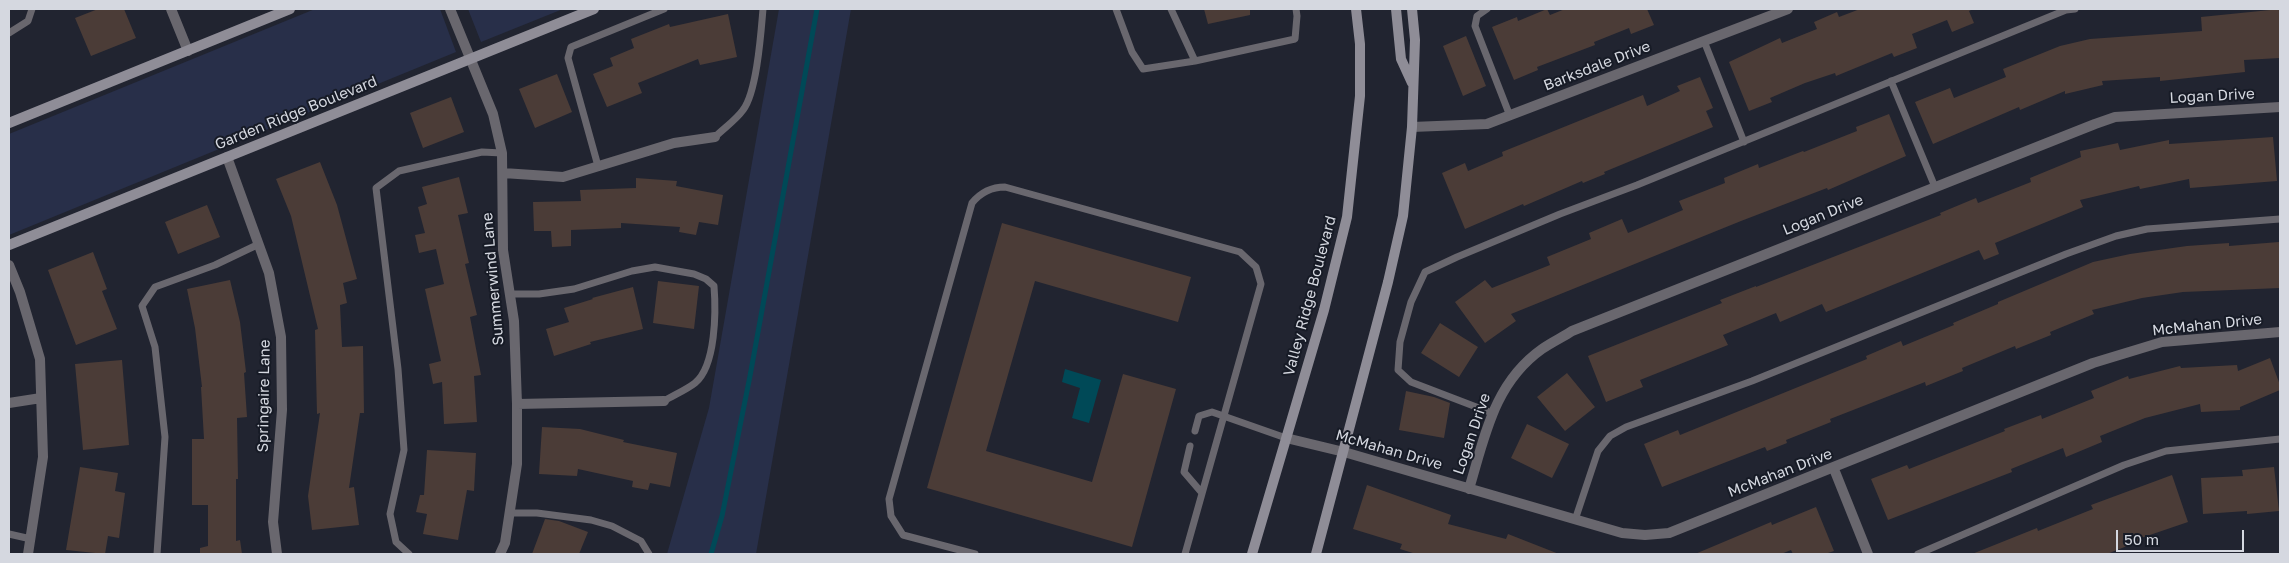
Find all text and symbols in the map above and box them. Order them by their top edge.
street label: Barksdale Drive [1541,37,1653,95]
street label: Garden Ridge Boulevard [212,72,380,154]
street label: Logan Drive [2169,85,2255,107]
street label: Logan Drive [1780,191,1866,239]
street label: Summerwind Lane [478,212,508,346]
street label: Valley Ridge Boulevard [1280,214,1340,378]
street label: McMahan Drive [2151,310,2263,340]
street label: Springaire Lane [254,339,274,453]
street label: Logan Drive [1450,391,1494,477]
street label: McMahan Drive [1334,426,1444,474]
street label: McMahan Drive [1725,445,1835,501]
scale bar [2119,520,2246,552]
text: 50 m [2124,530,2159,548]

